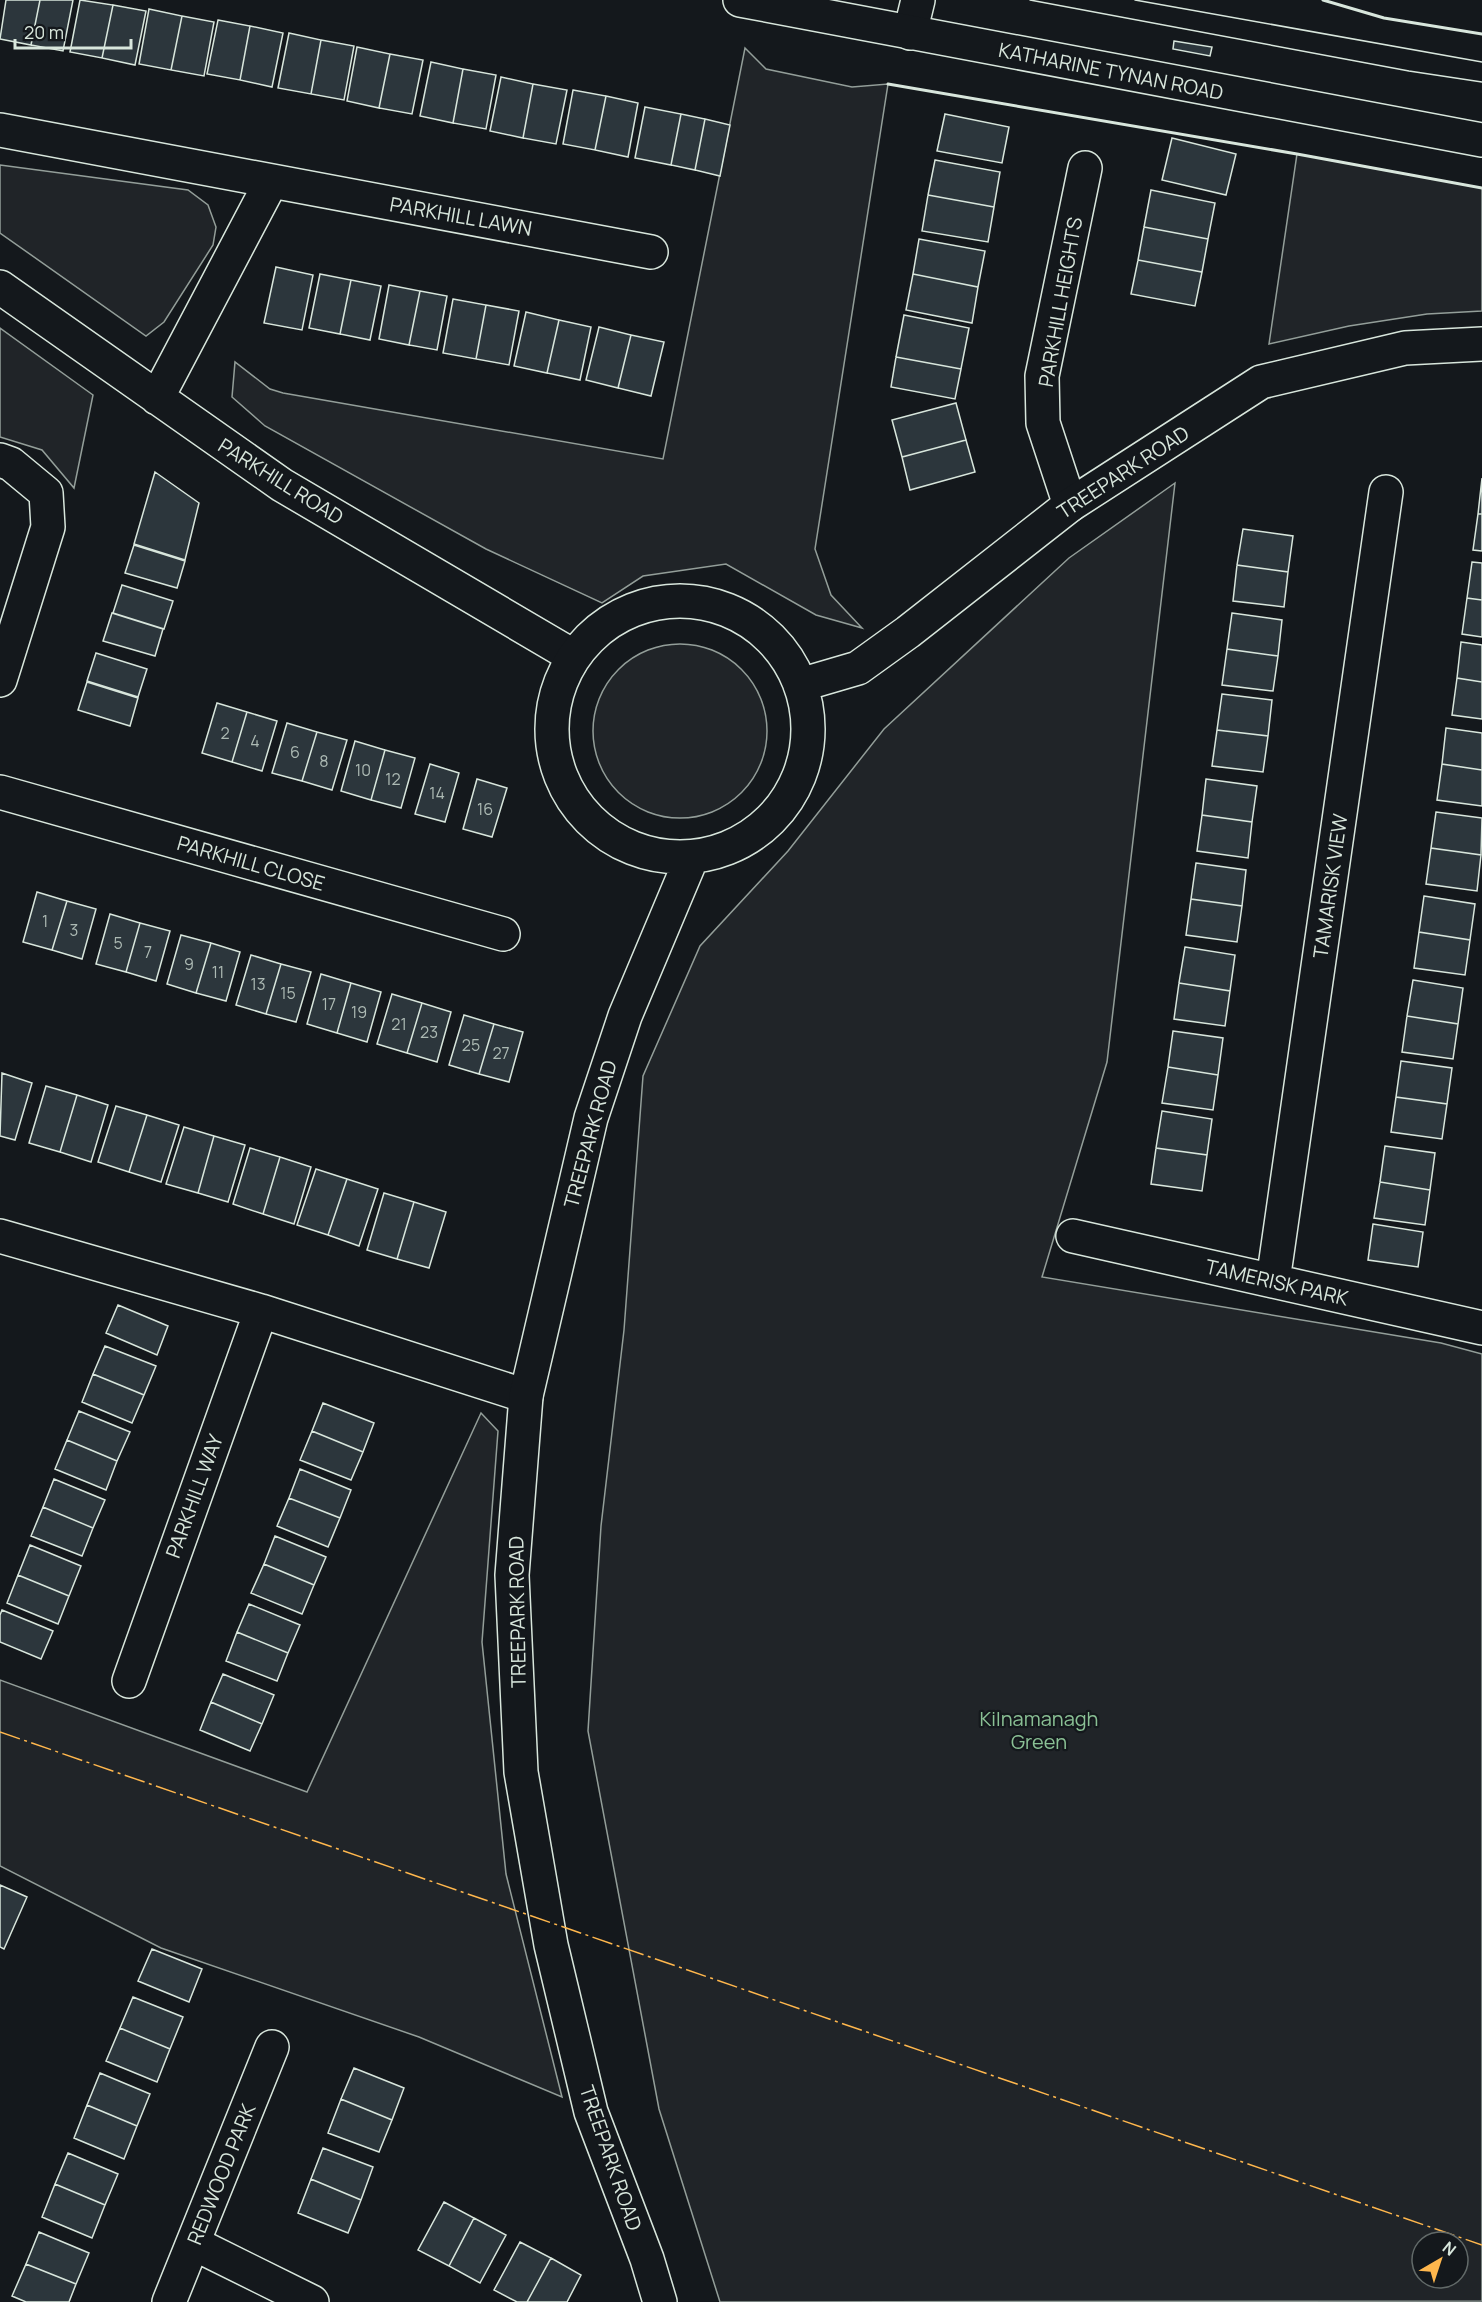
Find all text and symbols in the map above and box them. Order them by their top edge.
scale bar [15,12,130,50]
text: 20 m [24,20,64,44]
street label: KATHARINE TYNAN ROAD [996,36,1226,106]
street label: PARKHILL LAWN [388,190,534,242]
street label: PARKHILL HEIGHTS [1032,215,1088,389]
street label: TREEPARK ROAD [1052,419,1194,525]
street label: PARKHILL ROAD [213,432,349,530]
house number: 2 [220,722,230,744]
house number: 4 [250,730,260,752]
house number: 6 [290,741,300,763]
house number: 8 [319,750,329,772]
house number: 10 [355,759,371,781]
house number: 12 [385,768,401,790]
house number: 14 [429,782,445,804]
house number: 16 [477,798,493,820]
street label: TAMARISK VIEW [1306,812,1354,960]
street label: PARKHILL CLOSE [174,829,328,897]
house number: 1 [42,910,48,932]
house number: 3 [70,919,78,941]
house number: 5 [113,932,123,954]
house number: 7 [144,941,152,963]
house number: 9 [184,953,194,975]
house number: 11 [212,961,224,983]
house number: 13 [250,973,266,995]
house number: 15 [280,982,296,1004]
house number: 17 [322,993,336,1015]
house number: 19 [351,1001,367,1023]
house number: 21 [391,1013,407,1035]
house number: 23 [420,1021,438,1043]
house number: 25 [462,1034,480,1056]
house number: 27 [492,1042,510,1064]
street label: TREEPARK ROAD [557,1057,623,1211]
street label: TAMERISK PARK [1203,1252,1351,1312]
street label: PARKHILL WAY [159,1430,229,1562]
street label: TREEPARK ROAD [502,1536,532,1688]
park label: Kilnamanagh Green [980,1705,1098,1755]
street label: TREEPARK ROAD [573,2082,649,2234]
street label: REDWOOD PARK [180,2099,262,2248]
north arrow [1410,2230,1470,2290]
text: N [1438,2236,1461,2261]

